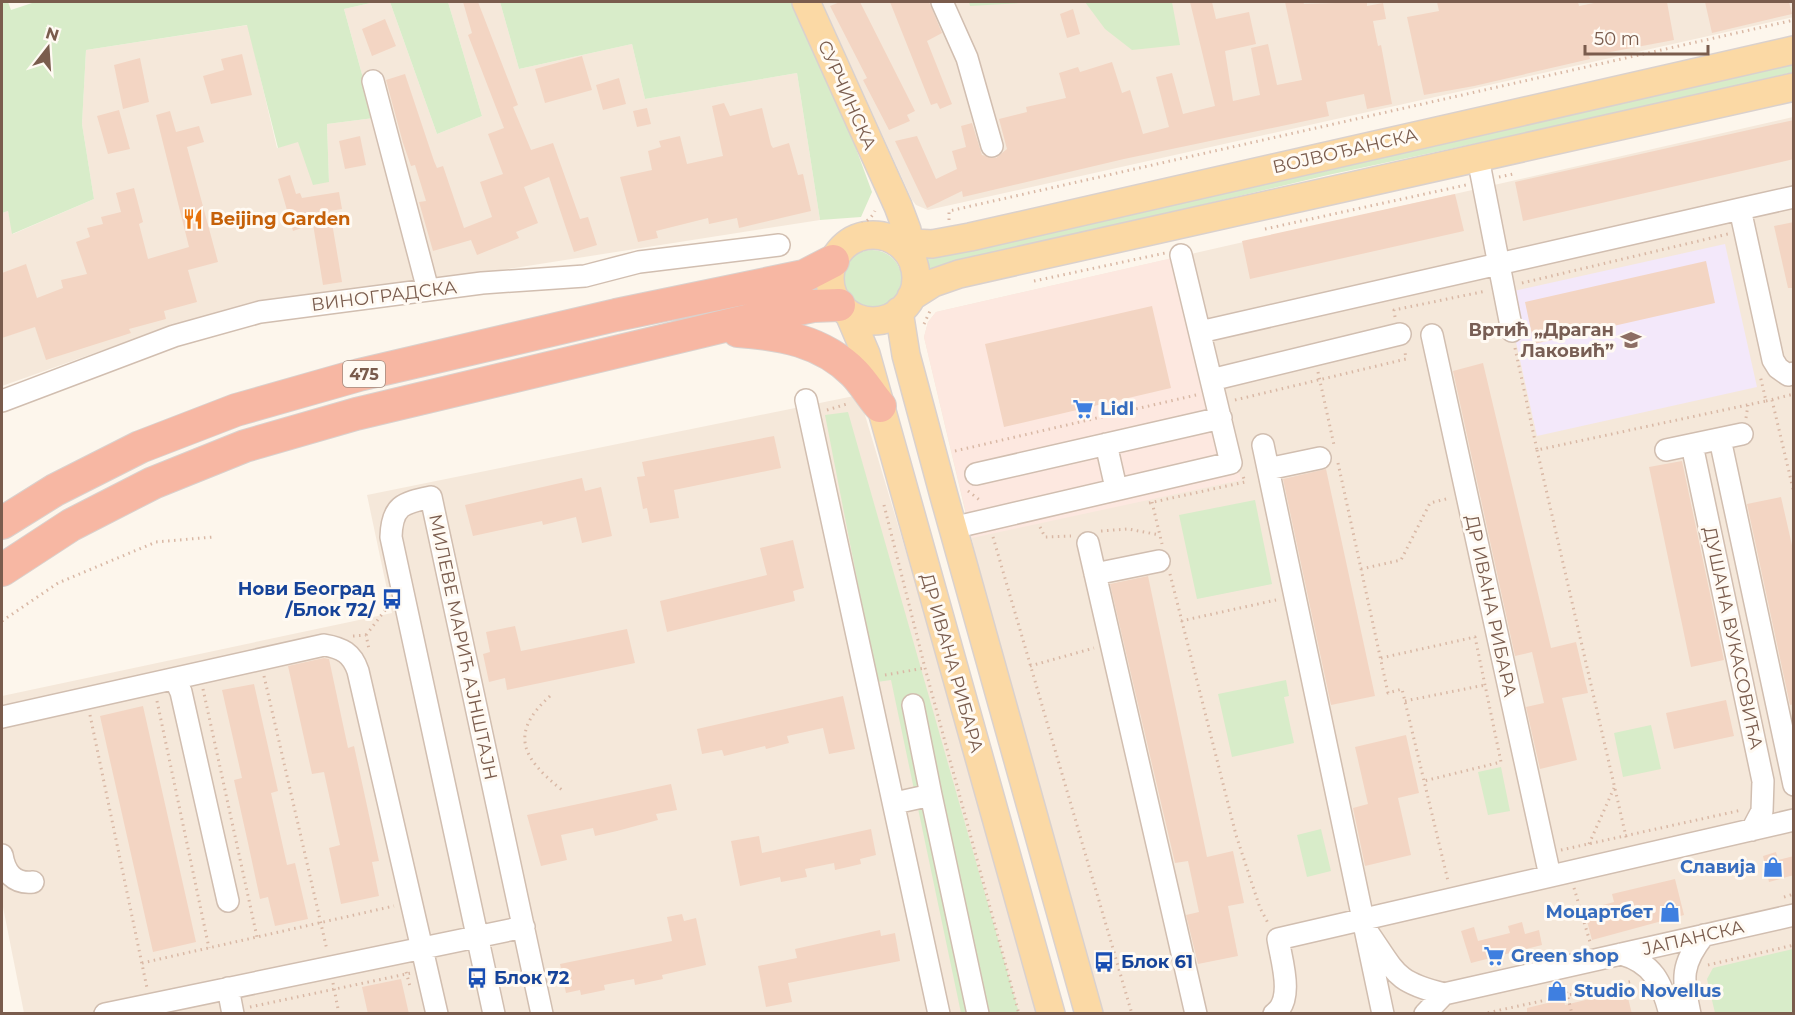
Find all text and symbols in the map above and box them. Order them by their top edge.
north arrow [18,18,78,78]
scale bar [1585,18,1708,56]
text: N [43,23,61,45]
text: 50 m [1594,28,1640,50]
street label: СУРЧИНСКА [813,37,881,154]
street label: ВОЈВОЂАНСКА [1270,124,1420,178]
restaurant icon: Beijing Garden [181,207,205,231]
place label: Beijing Garden [210,208,351,230]
street label: ВИНОГРАДСКА [310,276,459,316]
place label: Вртић „Драган Лаковић” [1469,319,1614,362]
school or university icon: Вртић „Драган Лаковић” [1619,328,1643,352]
road number: 475 [343,361,385,387]
supermarket icon: Lidl [1071,397,1095,421]
place label: Lidl [1100,398,1134,420]
street label: МИЛЕВЕ МАРИЋ АЈНШТАЈН [424,512,502,782]
street label: ДР ИВАНА РИБАРА [1461,513,1521,700]
street label: ДУШАНА ВУКАСОВИЋА [1699,525,1767,752]
street label: ДР ИВАНА РИБАРА [916,571,988,756]
place label: Нови Београд /Блок 72/ [238,578,376,621]
bus stop icon: Нови Београд /Блок 72/ [380,587,404,611]
shop icon: Славија [1761,855,1785,879]
place label: Славија [1680,856,1756,878]
shop icon: Моцартбет [1658,900,1682,924]
place label: Моцартбет [1546,901,1653,923]
street label: ЈАПАНСКА [1640,915,1747,960]
supermarket icon: Green shop [1482,944,1506,968]
place label: Green shop [1511,945,1619,967]
bus stop icon: Блок 61 [1092,950,1116,974]
place label: Блок 61 [1121,951,1193,973]
bus stop icon: Блок 72 [465,966,489,990]
place label: Блок 72 [494,967,570,989]
shop icon: Studio Novellus [1545,979,1569,1003]
place label: Studio Novellus [1574,980,1722,1002]

